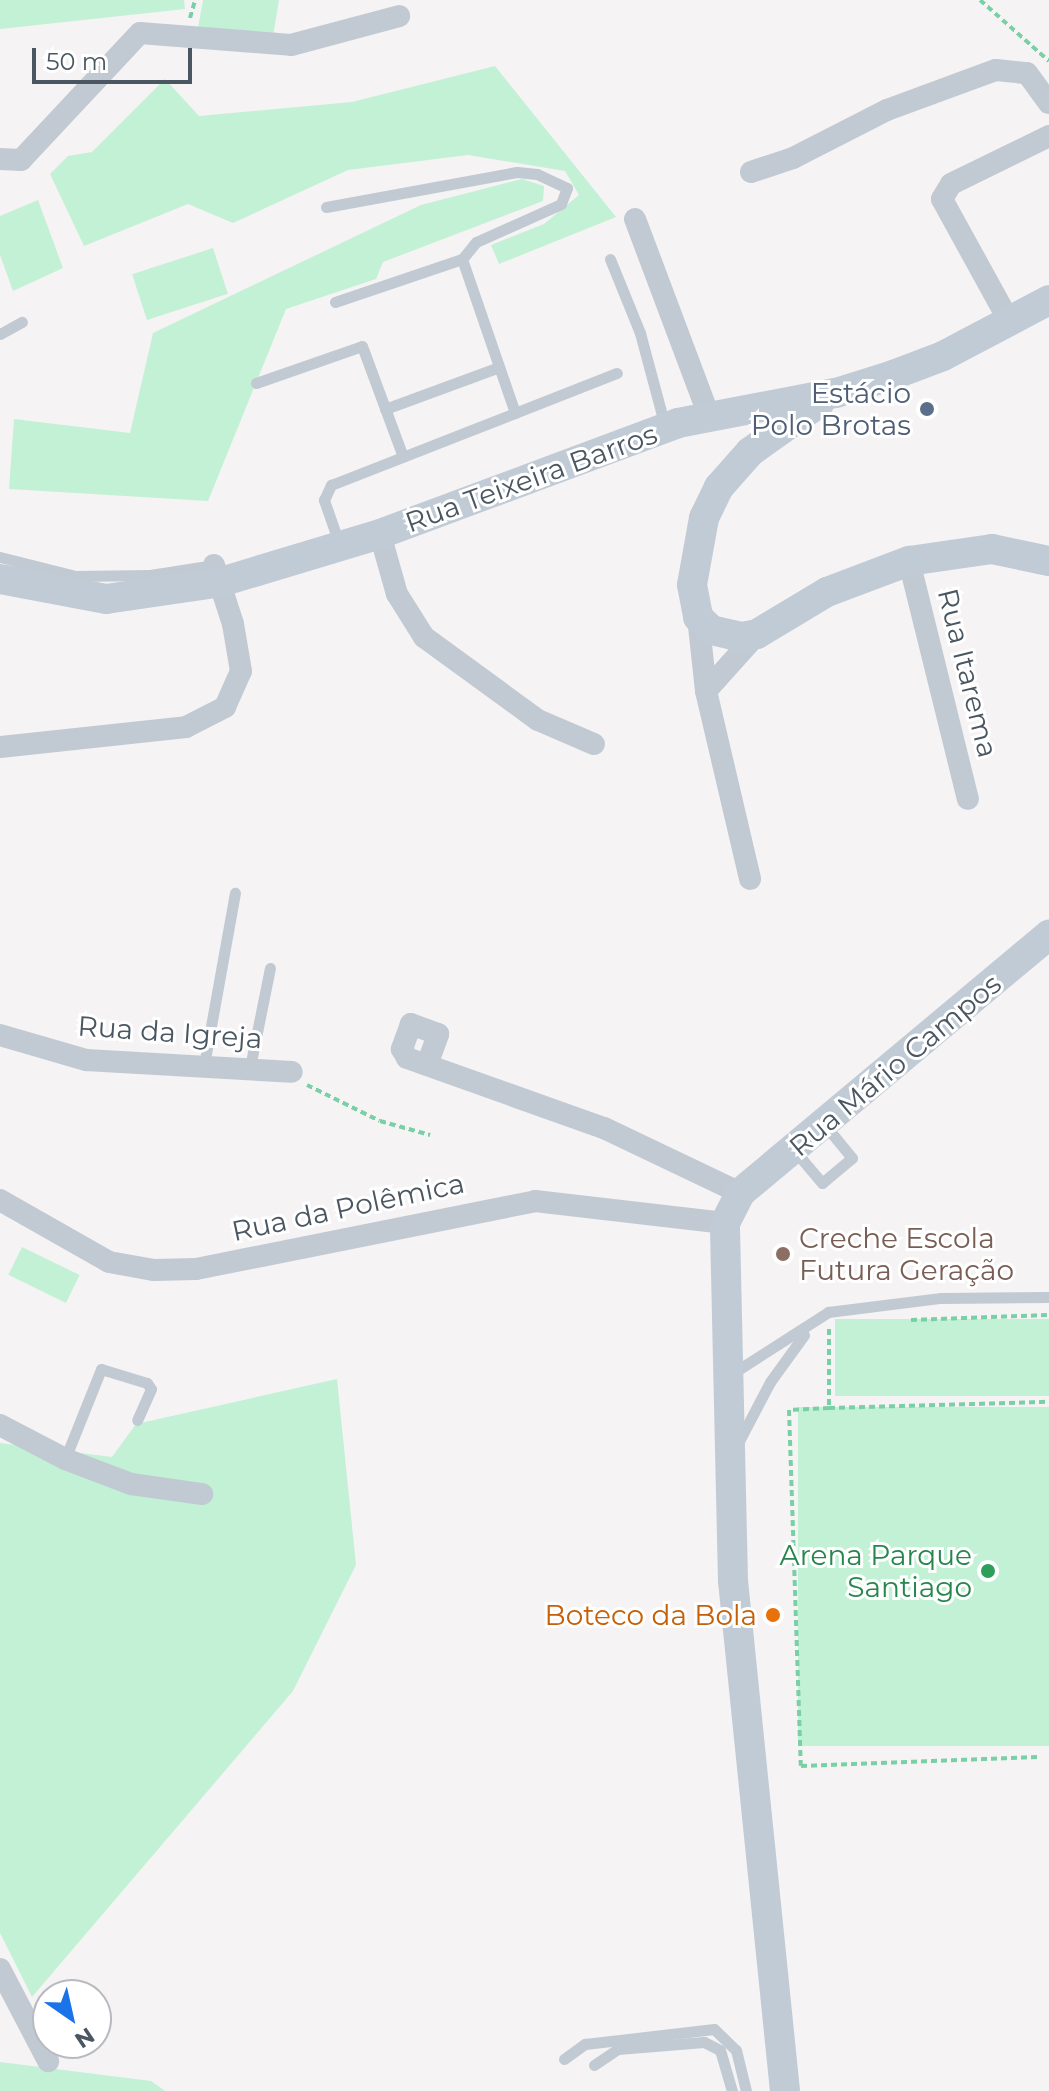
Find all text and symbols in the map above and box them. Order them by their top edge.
scale bar [36,32,196,82]
text: 50 m [46,47,107,76]
place label: Estácio Polo Brotas [751,376,911,442]
marker: Estácio Polo Brotas [918,400,936,418]
street label: Rua Teixeira Barros [401,417,661,539]
street label: Rua Itarema [931,585,1005,761]
street label: Rua Mário Campos [782,967,1008,1163]
street label: Rua da Igreja [76,1009,264,1055]
street label: Rua da Polêmica [229,1166,467,1248]
place label: Creche Escola Futura Geração [799,1221,1014,1287]
marker: Creche Escola Futura Geração [774,1245,792,1263]
place label: Arena Parque Santiago [780,1538,972,1604]
marker: Arena Parque Santiago [979,1562,997,1580]
place label: Boteco da Bola [545,1598,757,1632]
marker: Boteco da Bola [764,1606,782,1624]
north arrow [32,1979,112,2059]
text: N [70,2021,100,2054]

